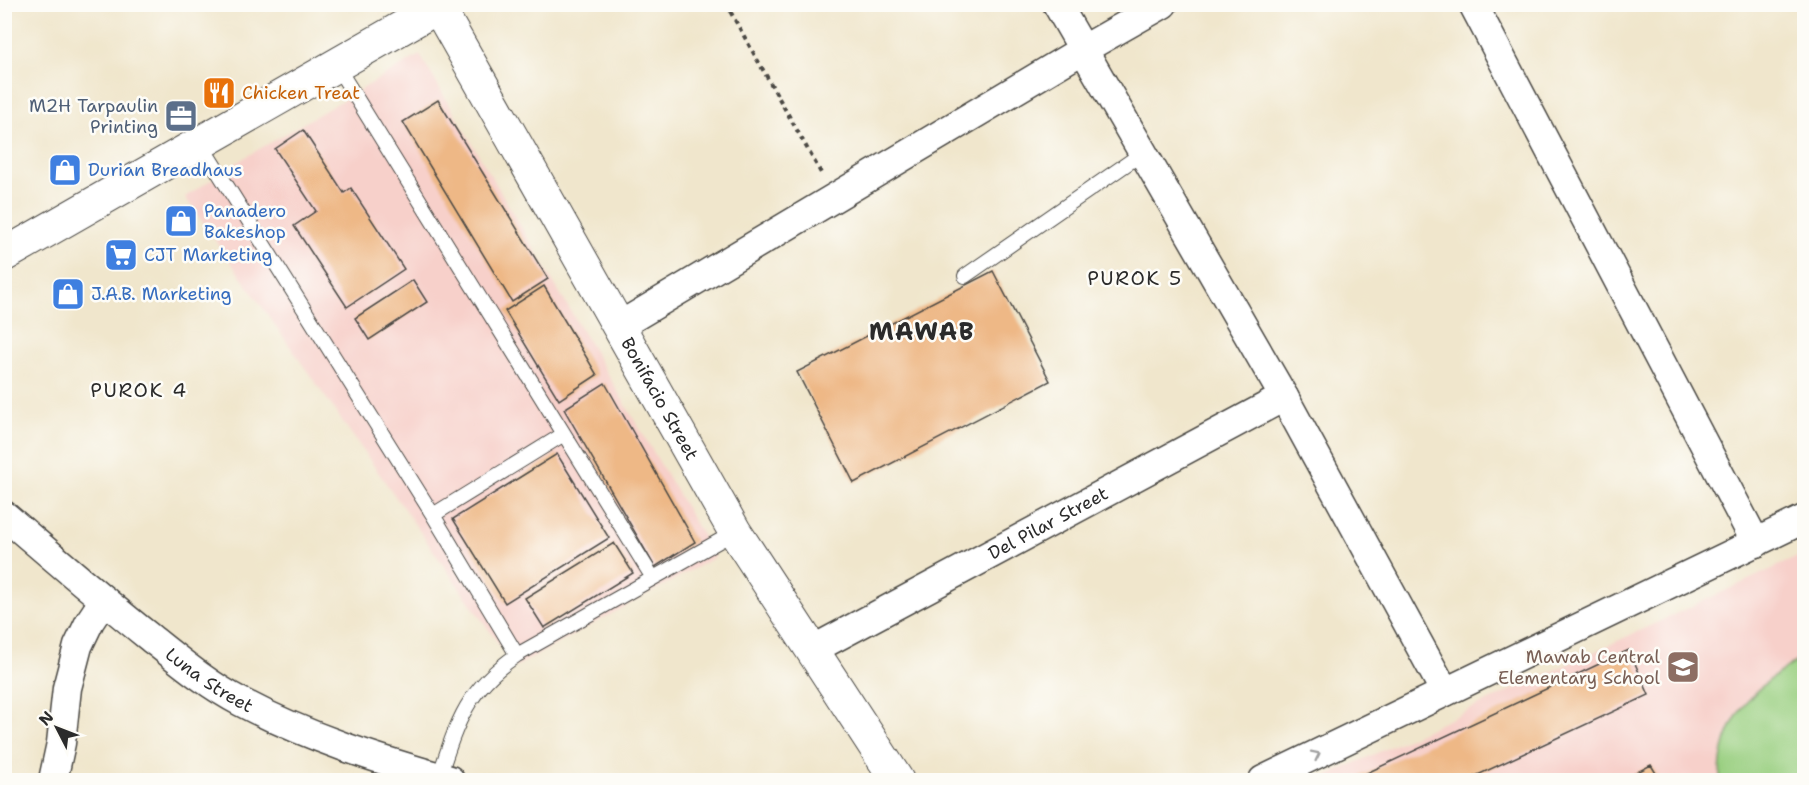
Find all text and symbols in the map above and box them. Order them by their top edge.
restaurant icon: Chicken Treat [201,75,237,111]
place label: Chicken Treat [242,81,360,105]
place label: M2H Tarpaulin Printing [29,94,158,139]
office icon: M2H Tarpaulin Printing [163,98,199,134]
shop icon: Durian Breadhaus [47,152,83,188]
place label: Durian Breadhaus [88,158,243,182]
place label: Panadero Bakeshop [204,199,286,244]
shop icon: Panadero Bakeshop [163,203,199,239]
supermarket icon: CJT Marketing [103,237,139,273]
place label: CJT Marketing [144,243,273,267]
district label: PUROK 5 [1087,265,1183,291]
shop icon: J.A.B. Marketing [50,276,86,312]
place label: J.A.B. Marketing [91,282,232,306]
district label: MAWAB [869,316,975,348]
street label: Bonifacio Street [615,333,704,465]
district label: PUROK 4 [90,377,188,403]
street label: Del Pilar Street [984,481,1112,565]
street label: Luna Street [160,642,257,718]
place label: Mawab Central Elementary School [1498,645,1661,690]
school or university icon: Mawab Central Elementary School [1665,649,1701,685]
north arrow [27,698,87,758]
text: N [34,707,58,730]
one-way arrow [1309,751,1320,762]

